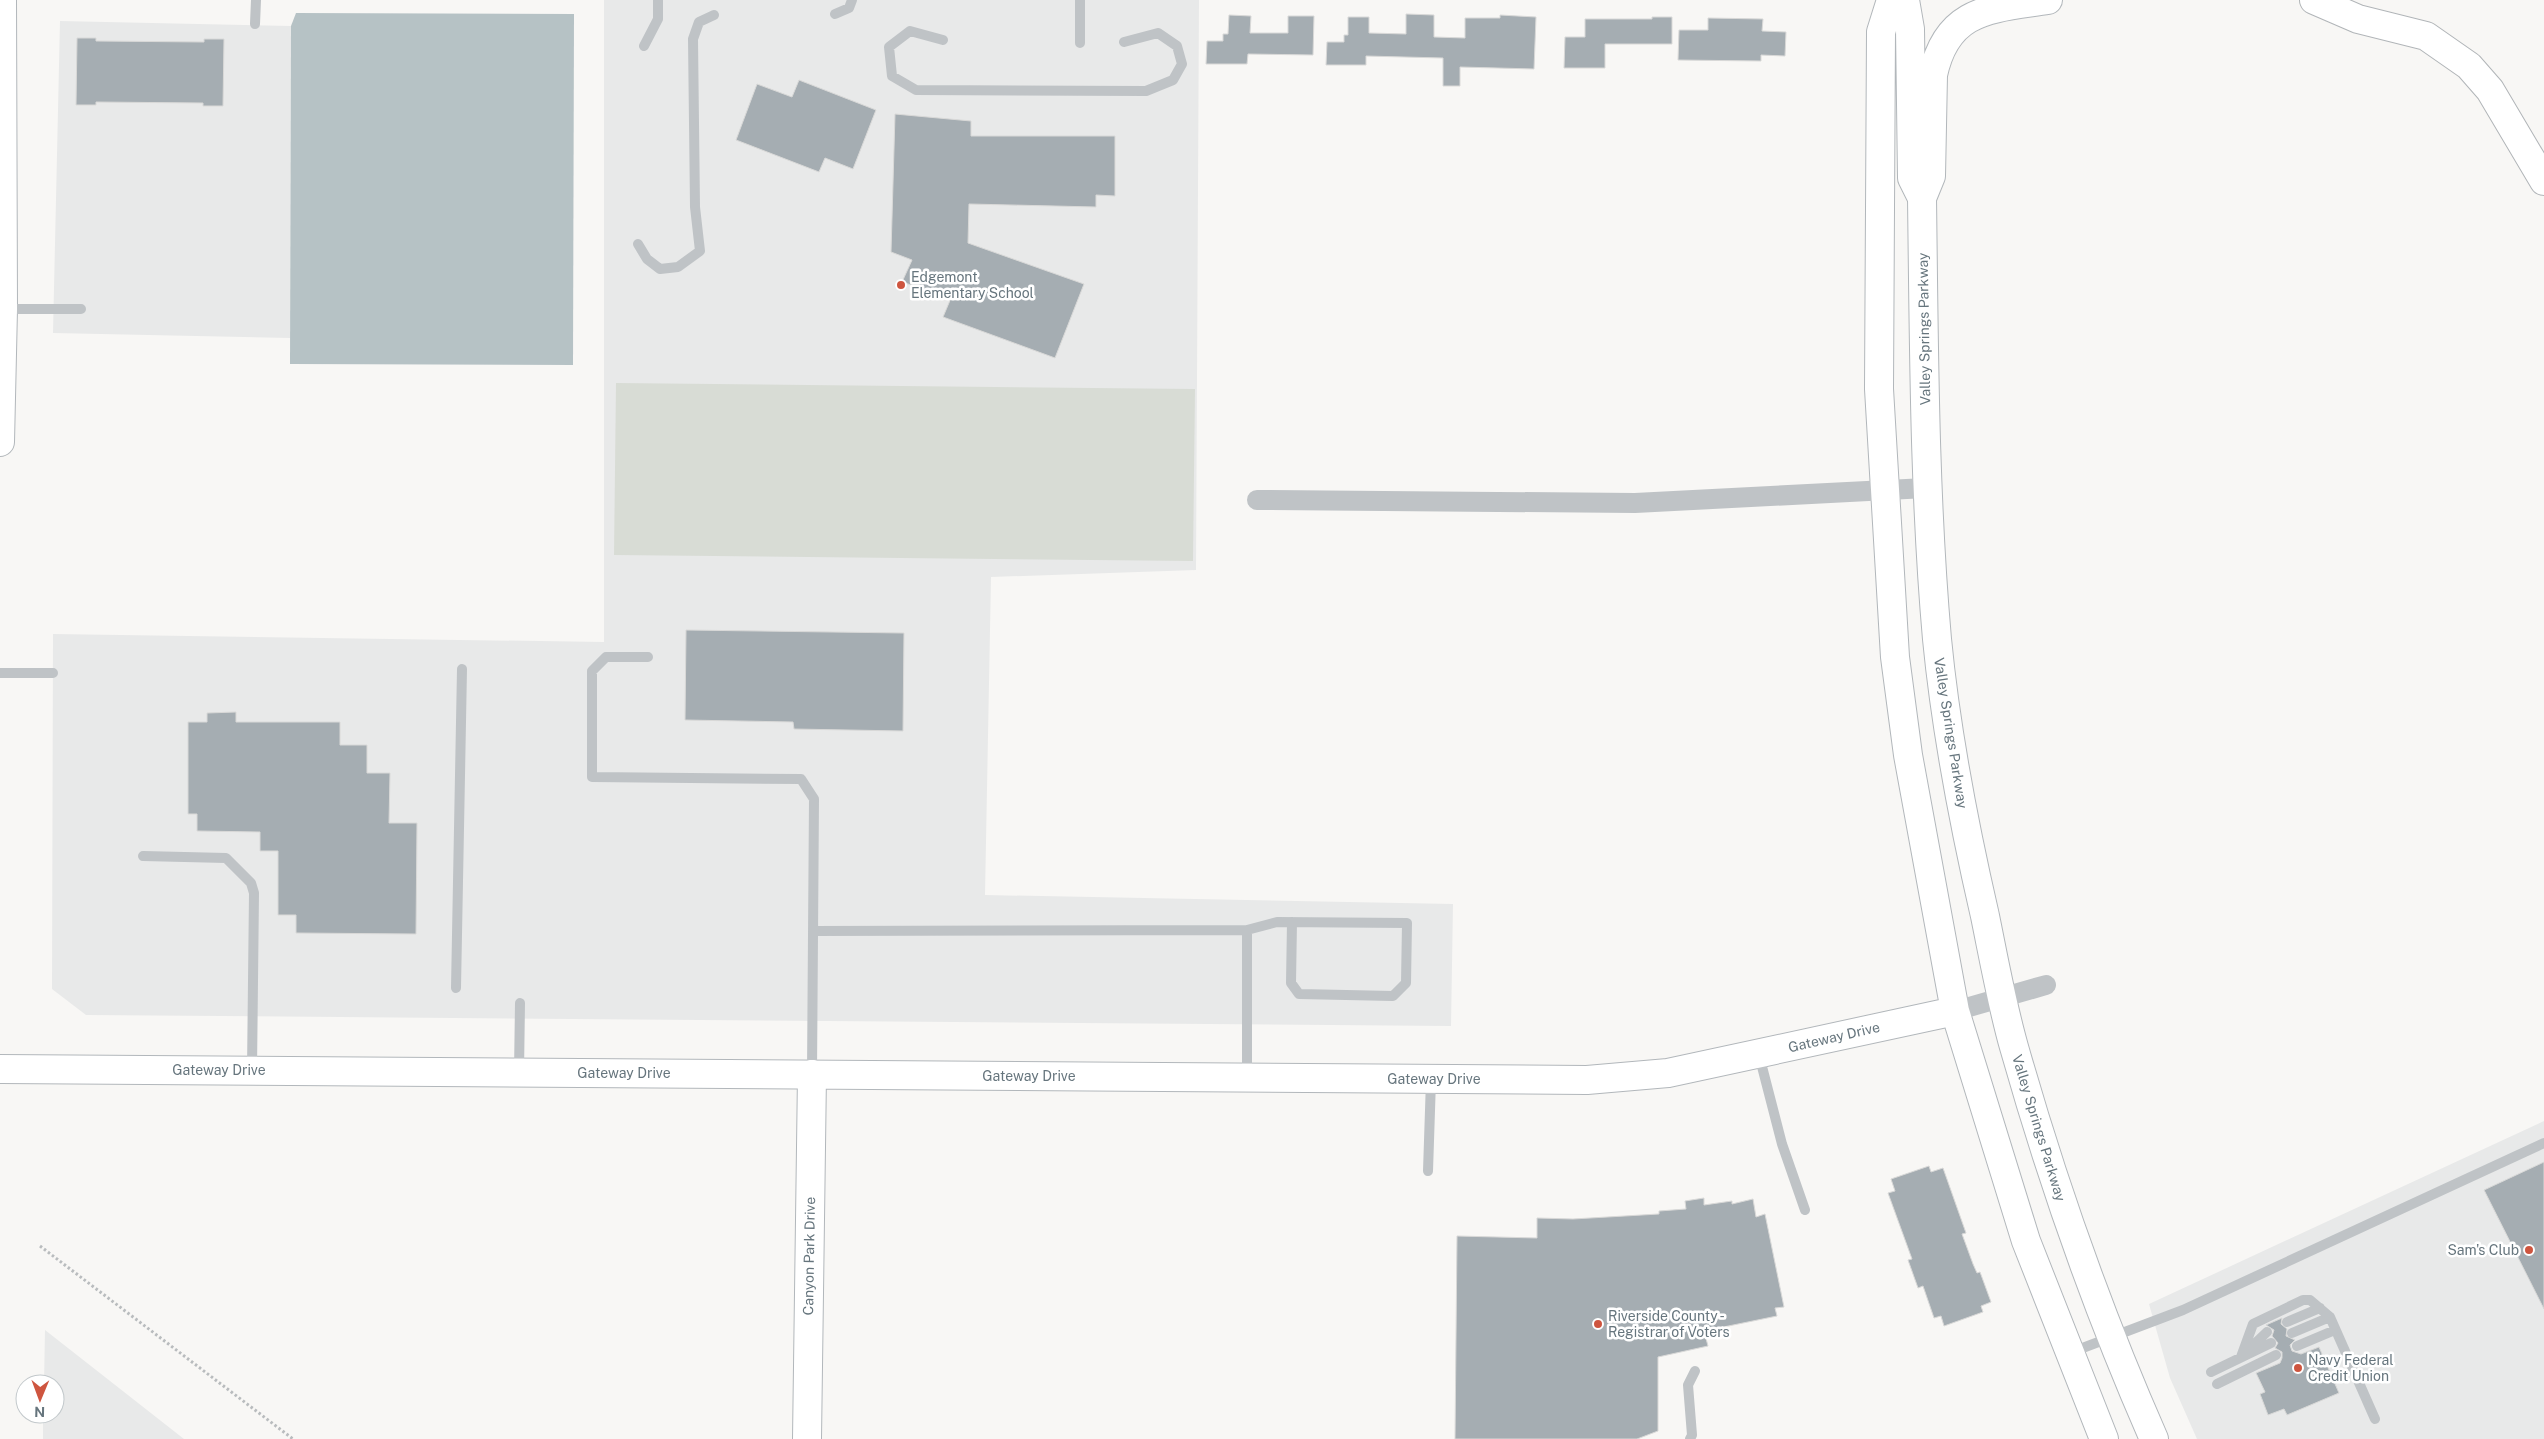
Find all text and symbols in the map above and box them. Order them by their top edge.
street label: Valley Springs Parkway [1915,252,1933,405]
place label: Edgemont Elementary School [911,269,1034,301]
marker: Edgemont Elementary School [895,279,907,291]
street label: Valley Springs Parkway [1931,656,1971,810]
street label: Gateway Drive [1787,1019,1881,1055]
street label: Valley Springs Parkway [2009,1053,2069,1204]
street label: Gateway Drive [172,1062,266,1078]
street label: Gateway Drive [577,1065,671,1081]
street label: Gateway Drive [982,1068,1076,1084]
street label: Gateway Drive [1387,1071,1481,1087]
street label: Canyon Park Drive [800,1196,818,1315]
place label: Sam's Club [2447,1242,2519,1258]
marker: Sam's Club [2523,1244,2535,1256]
place label: Riverside County - Registrar of Voters [1608,1308,1730,1340]
marker: Riverside County - Registrar of Voters [1592,1318,1604,1330]
place label: Navy Federal Credit Union [2308,1352,2394,1384]
marker: Navy Federal Credit Union [2292,1362,2304,1374]
north arrow [15,1374,65,1424]
text: N [34,1404,45,1420]

